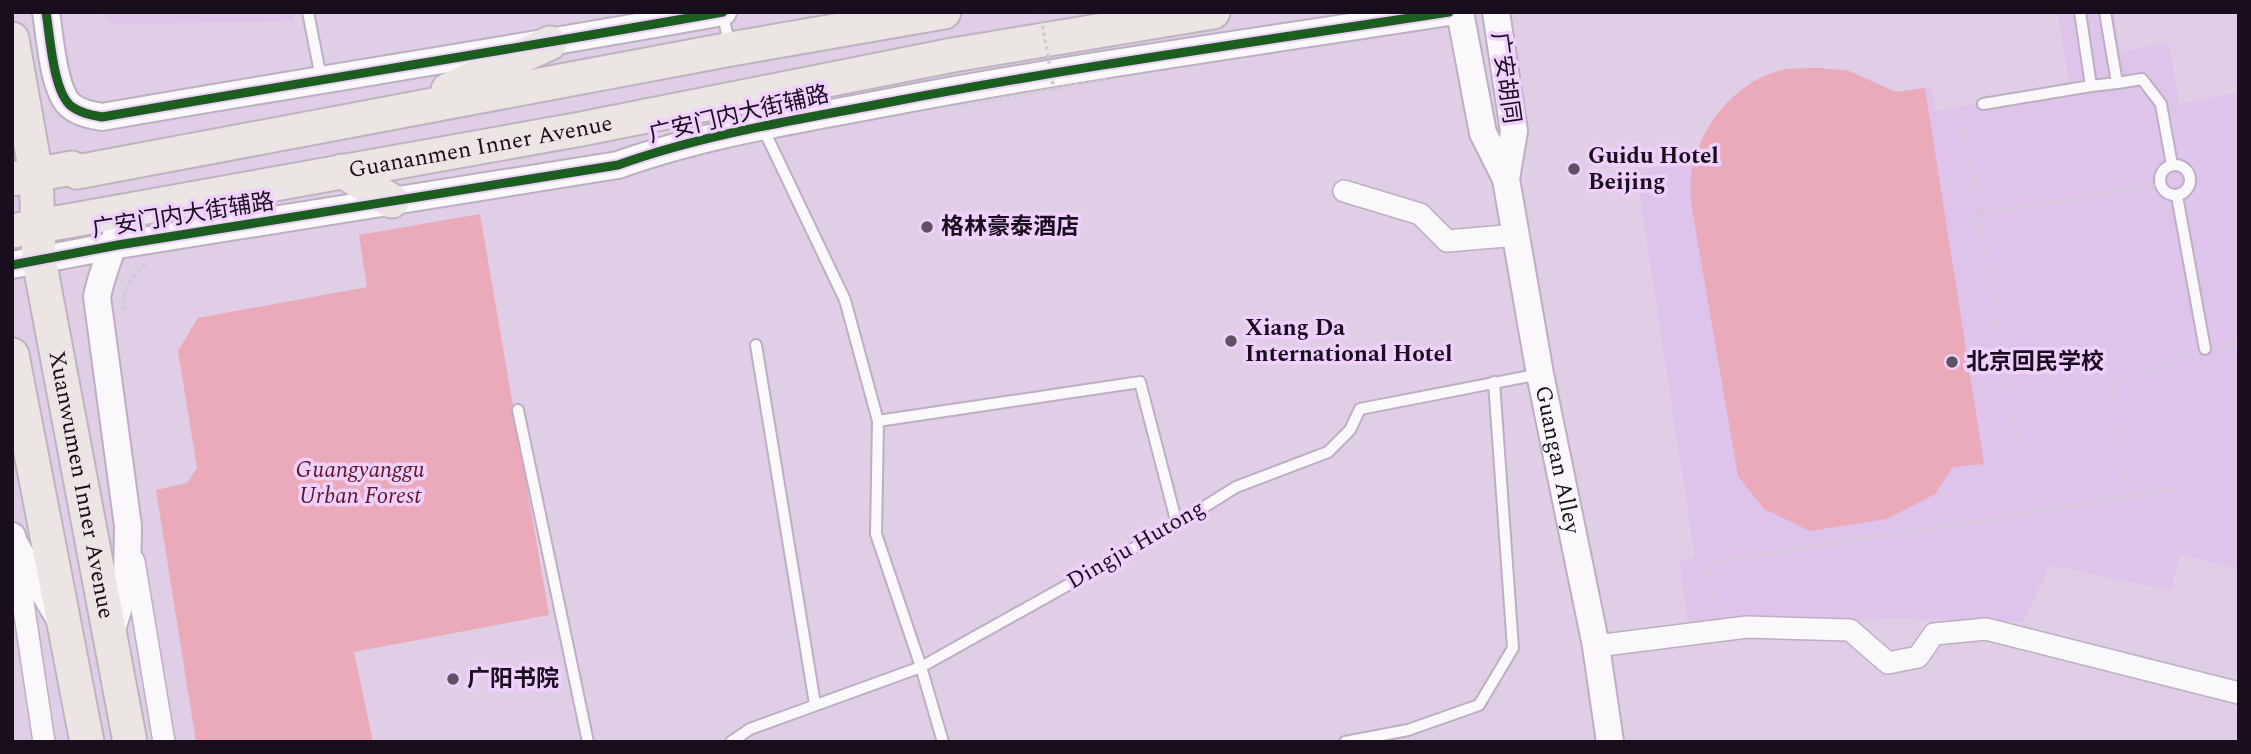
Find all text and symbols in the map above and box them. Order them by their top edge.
street label: 广安胡同 [1481,30,1529,126]
street label: 广安门内大街辅路 [645,77,833,153]
street label: Guananmen Inner Avenue [346,106,616,188]
place label: Guidu Hotel Beijing [1588,139,1719,200]
marker: Guidu Hotel Beijing [1566,161,1582,177]
street label: 广安门内大街辅路 [89,184,277,248]
place label: 格林豪泰酒店 [941,210,1079,245]
marker: 格林豪泰酒店 [919,219,935,235]
place label: Xiang Da International Hotel [1245,311,1452,372]
marker: Xiang Da International Hotel [1223,333,1239,349]
place label: 北京回民学校 [1966,345,2104,380]
street label: Xuanwumen Inner Avenue [39,348,124,622]
marker: 北京回民学校 [1944,354,1960,370]
street label: Guangan Alley [1525,382,1590,538]
park label: Guangyanggu Urban Forest [296,453,424,514]
street label: Dingju Hutong [1060,491,1212,599]
place label: 广阳书院 [467,662,559,697]
marker: 广阳书院 [445,671,461,687]

